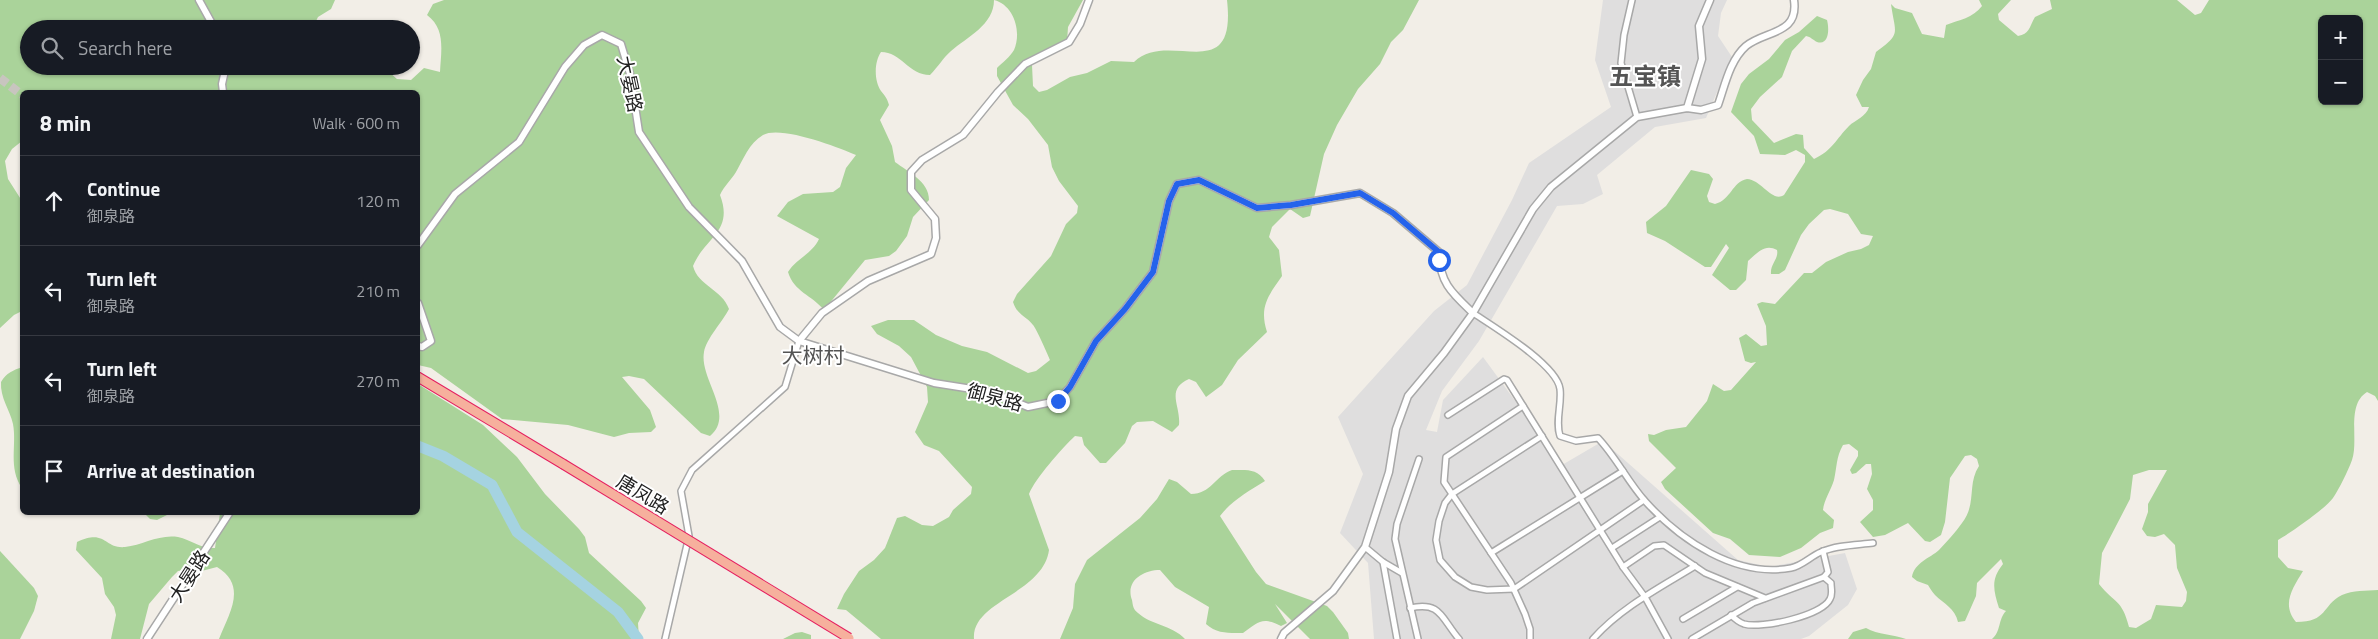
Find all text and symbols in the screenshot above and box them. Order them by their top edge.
map controls [2318,15,2363,105]
button: + [2318,15,2363,60]
search box [20,20,420,75]
text: Search here [78,33,172,62]
icon: search [38,34,66,62]
street label: 大晏路 [610,53,651,115]
district label: 五宝镇 [1609,58,1681,94]
button: − [2318,60,2363,105]
text: 8 min [40,107,91,139]
text: Walk · 600 m [312,111,400,135]
text: Continue [87,174,160,203]
icon: ahead [40,187,68,215]
text: 120 m [356,189,400,213]
text: 御泉路 [87,204,135,228]
route start [1428,249,1451,272]
text: Turn left [87,264,157,293]
icon: left [40,277,68,305]
text: 210 m [356,279,400,303]
text: 御泉路 [87,294,135,318]
district label: 大树村 [782,339,845,371]
text: Turn left [87,354,157,383]
icon: left [40,367,68,395]
text: 270 m [356,369,400,393]
street label: 御泉路 [964,375,1026,418]
text: 御泉路 [87,384,135,408]
route end [1047,390,1070,413]
text: Arrive at destination [87,456,255,485]
icon: arrive [40,457,68,485]
street label: 唐凤路 [611,466,675,521]
street label: 大晏路 [161,544,216,608]

